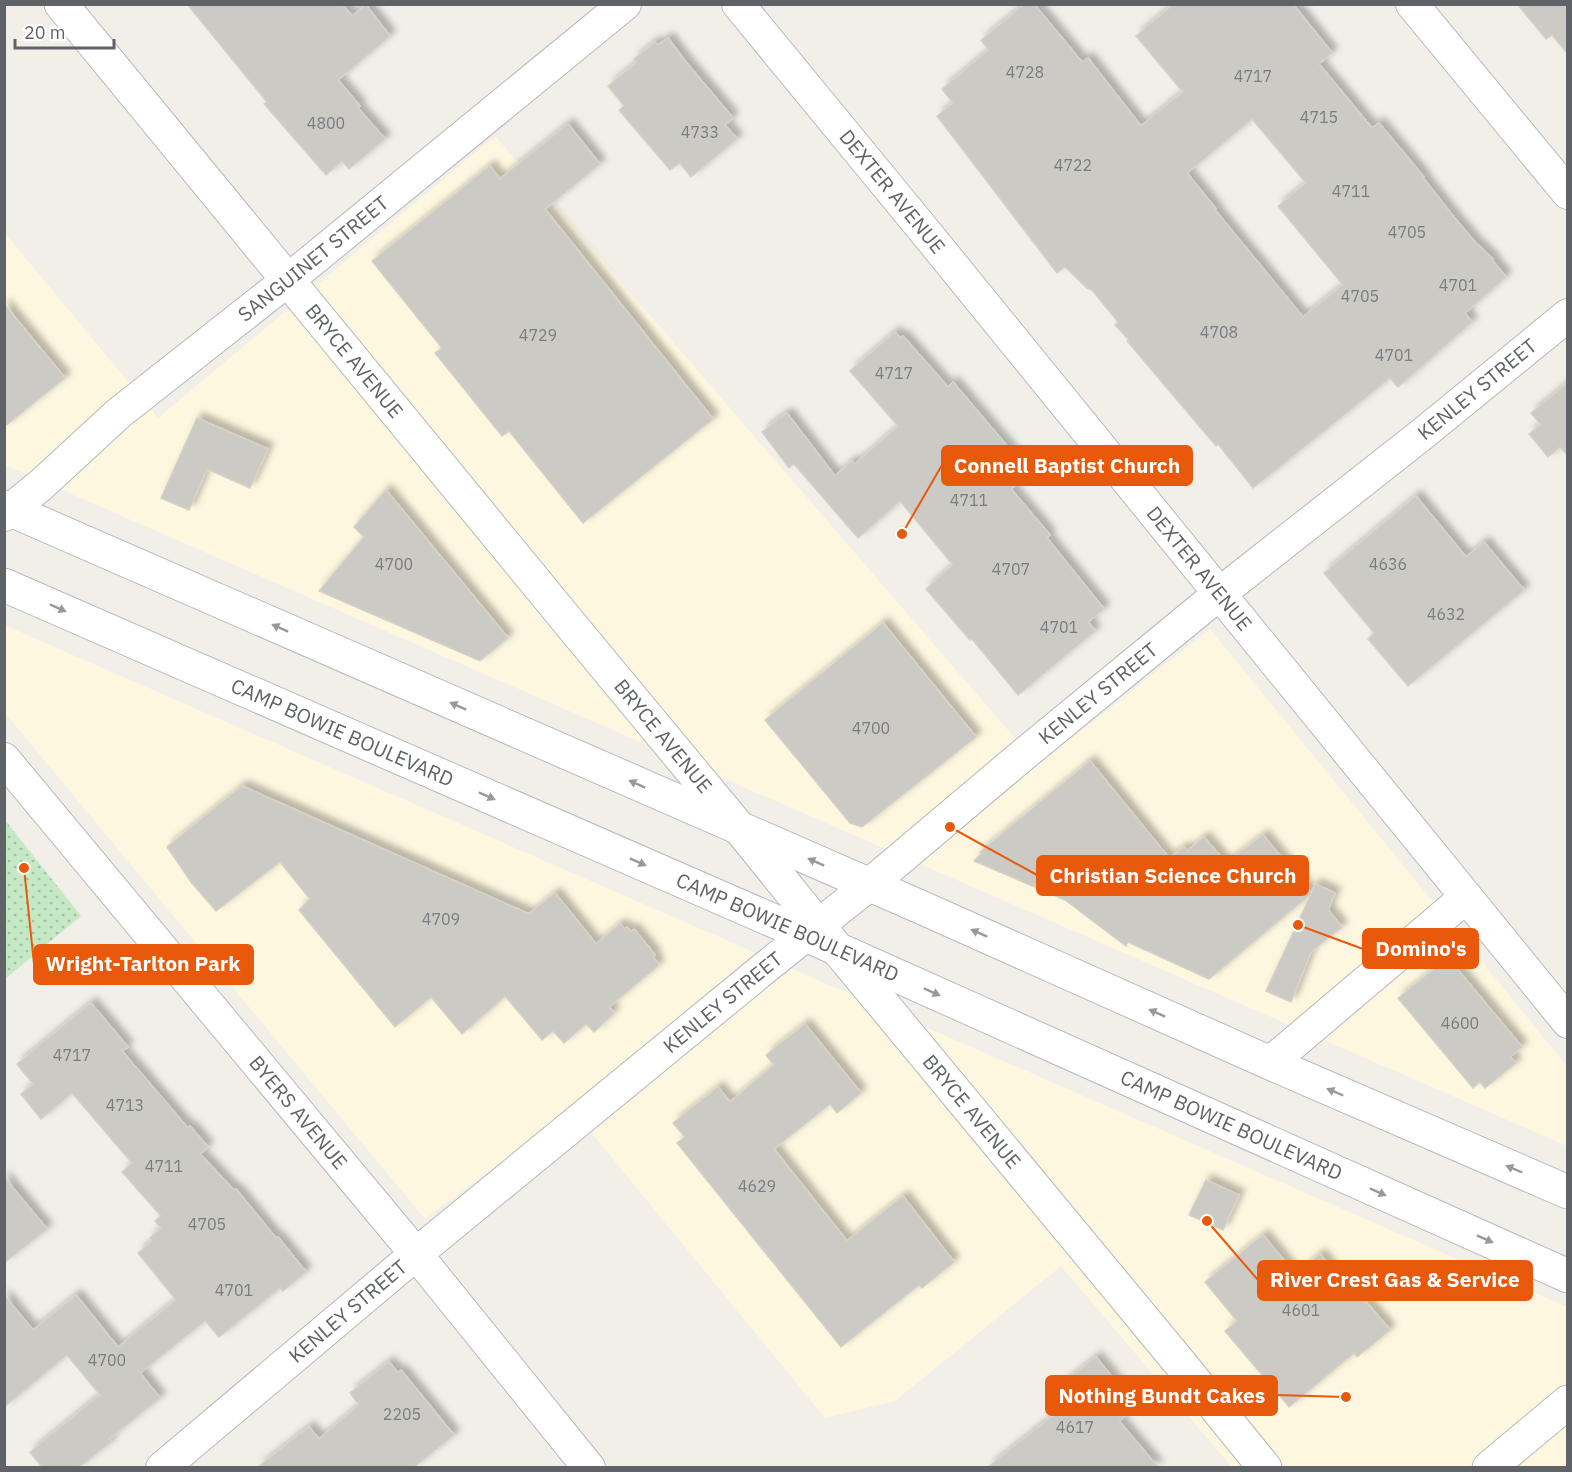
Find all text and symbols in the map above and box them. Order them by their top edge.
scale bar [15,12,114,50]
text: 20 m [24,21,66,44]
house number: 4728 [1006,62,1044,82]
house number: 4717 [1234,66,1272,86]
house number: 4715 [1300,107,1338,127]
house number: 4800 [307,113,345,133]
house number: 4733 [681,122,719,142]
street label: DEXTER AVENUE [834,124,952,259]
house number: 4722 [1054,155,1092,175]
house number: 4711 [1332,181,1370,201]
street label: SANGUINET STREET [232,189,394,327]
house number: 4705 [1388,222,1426,242]
house number: 4701 [1439,275,1477,295]
house number: 4705 [1341,286,1379,306]
street label: BRYCE AVENUE [300,298,410,424]
house number: 4708 [1200,322,1238,342]
house number: 4729 [519,325,557,345]
street label: KENLEY STREET [1411,332,1542,446]
house number: 4701 [1375,345,1413,365]
house number: 4717 [875,363,913,383]
callout: Connell Baptist Church [942,446,1192,485]
text: Connell Baptist Church [954,451,1180,479]
house number: 4711 [950,490,988,510]
street label: DEXTER AVENUE [1141,500,1258,636]
house number: 4700 [375,554,413,574]
house number: 4636 [1369,554,1407,574]
house number: 4707 [992,559,1030,579]
one-way arrow [49,604,67,613]
house number: 4632 [1427,604,1465,624]
house number: 4701 [1040,617,1078,637]
one-way arrow [270,623,288,633]
street label: KENLEY STREET [1032,636,1163,750]
street label: CAMP BOWIE BOULEVARD [227,672,458,793]
street label: BRYCE AVENUE [608,673,719,799]
one-way arrow [450,701,467,710]
house number: 4700 [852,718,890,738]
one-way arrow [629,779,646,788]
one-way arrow [478,791,496,801]
callout: Christian Science Church [1037,856,1308,895]
one-way arrow [807,857,824,866]
one-way arrow [630,858,647,867]
text: Christian Science Church [1050,861,1296,889]
street label: CAMP BOWIE BOULEVARD [672,866,903,988]
house number: 4709 [422,909,460,929]
one-way arrow [969,928,987,938]
callout: Domino's [1363,929,1478,968]
text: Domino's [1375,934,1467,962]
callout: Wright-Tarlton Park [34,945,253,984]
street label: KENLEY STREET [657,945,788,1059]
text: Wright-Tarlton Park [46,949,241,977]
one-way arrow [923,987,941,997]
one-way arrow [1148,1008,1165,1017]
house number: 4600 [1441,1013,1479,1033]
house number: 4717 [53,1045,91,1065]
street label: BRYCE AVENUE [917,1049,1027,1174]
street label: BYERS AVENUE [243,1050,354,1175]
street label: CAMP BOWIE BOULEVARD [1116,1063,1347,1186]
one-way arrow [1326,1087,1343,1096]
house number: 4713 [106,1095,144,1115]
house number: 4711 [145,1156,183,1176]
one-way arrow [1504,1164,1522,1174]
house number: 4629 [738,1176,776,1196]
one-way arrow [1370,1187,1387,1196]
house number: 4705 [188,1214,226,1234]
one-way arrow [1476,1235,1493,1244]
street label: KENLEY STREET [283,1253,412,1369]
callout: River Crest Gas & Service [1258,1261,1532,1300]
text: River Crest Gas & Service [1270,1265,1520,1293]
house number: 4701 [215,1280,253,1300]
house number: 4601 [1282,1300,1320,1320]
house number: 4700 [88,1350,126,1370]
callout: Nothing Bundt Cakes [1046,1376,1277,1415]
text: Nothing Bundt Cakes [1059,1381,1265,1409]
house number: 2205 [383,1404,421,1424]
house number: 4617 [1056,1417,1094,1437]

